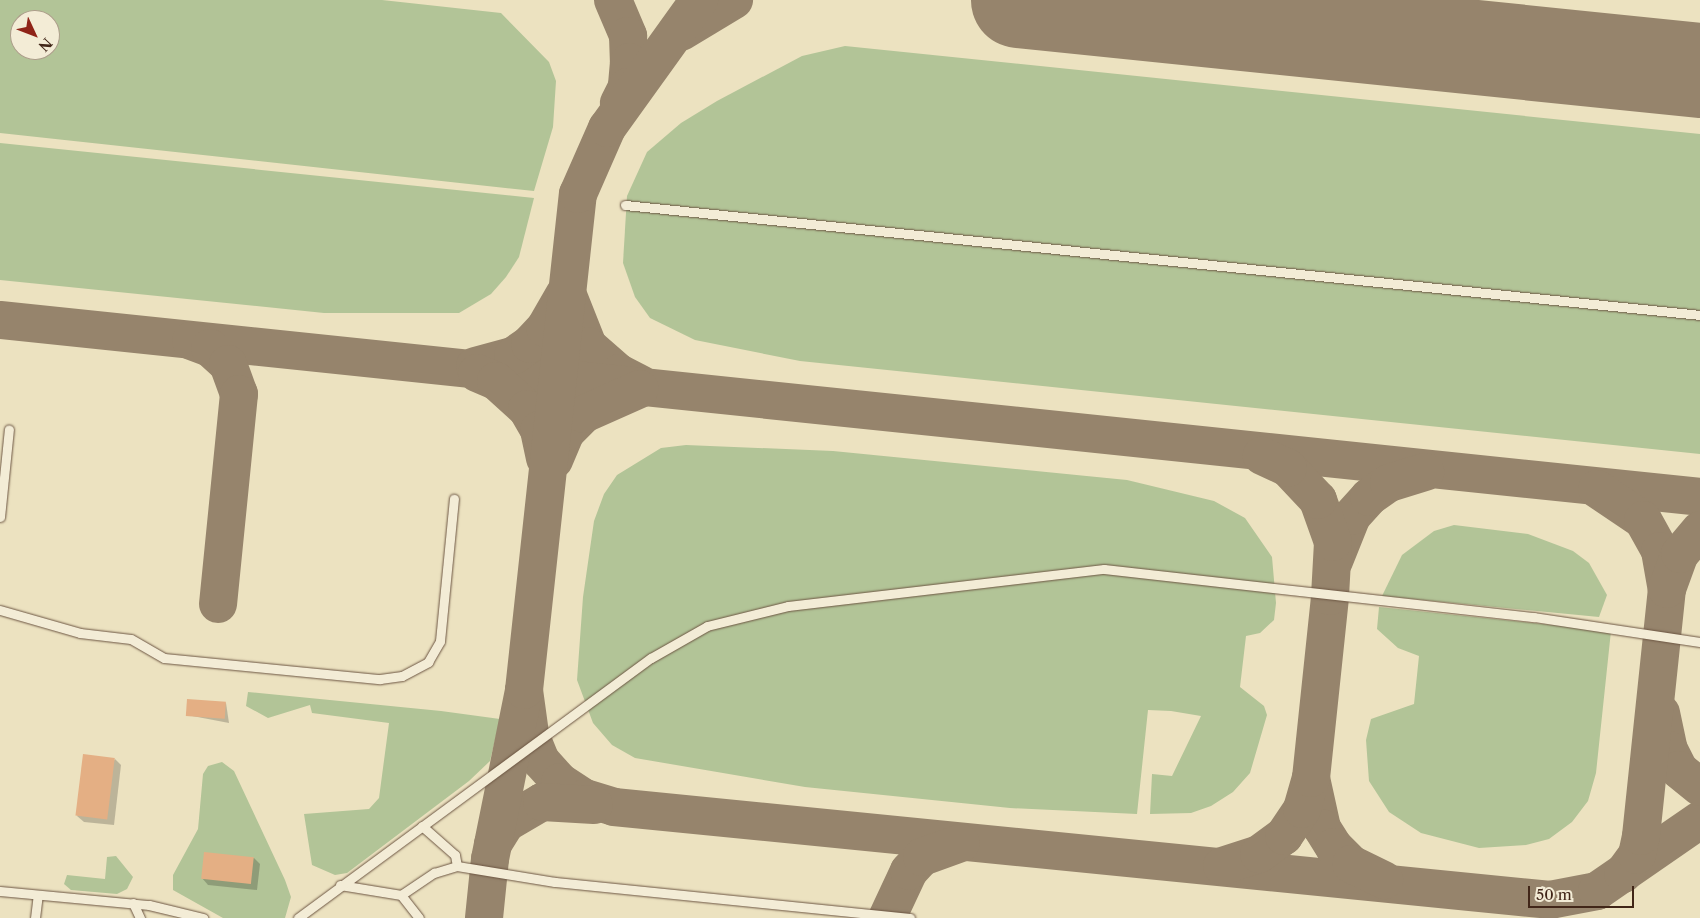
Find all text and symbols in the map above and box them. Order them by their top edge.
north arrow [10,10,60,60]
text: N [35,34,56,55]
scale bar [1530,876,1636,908]
text: 50 m [1536,885,1572,904]

